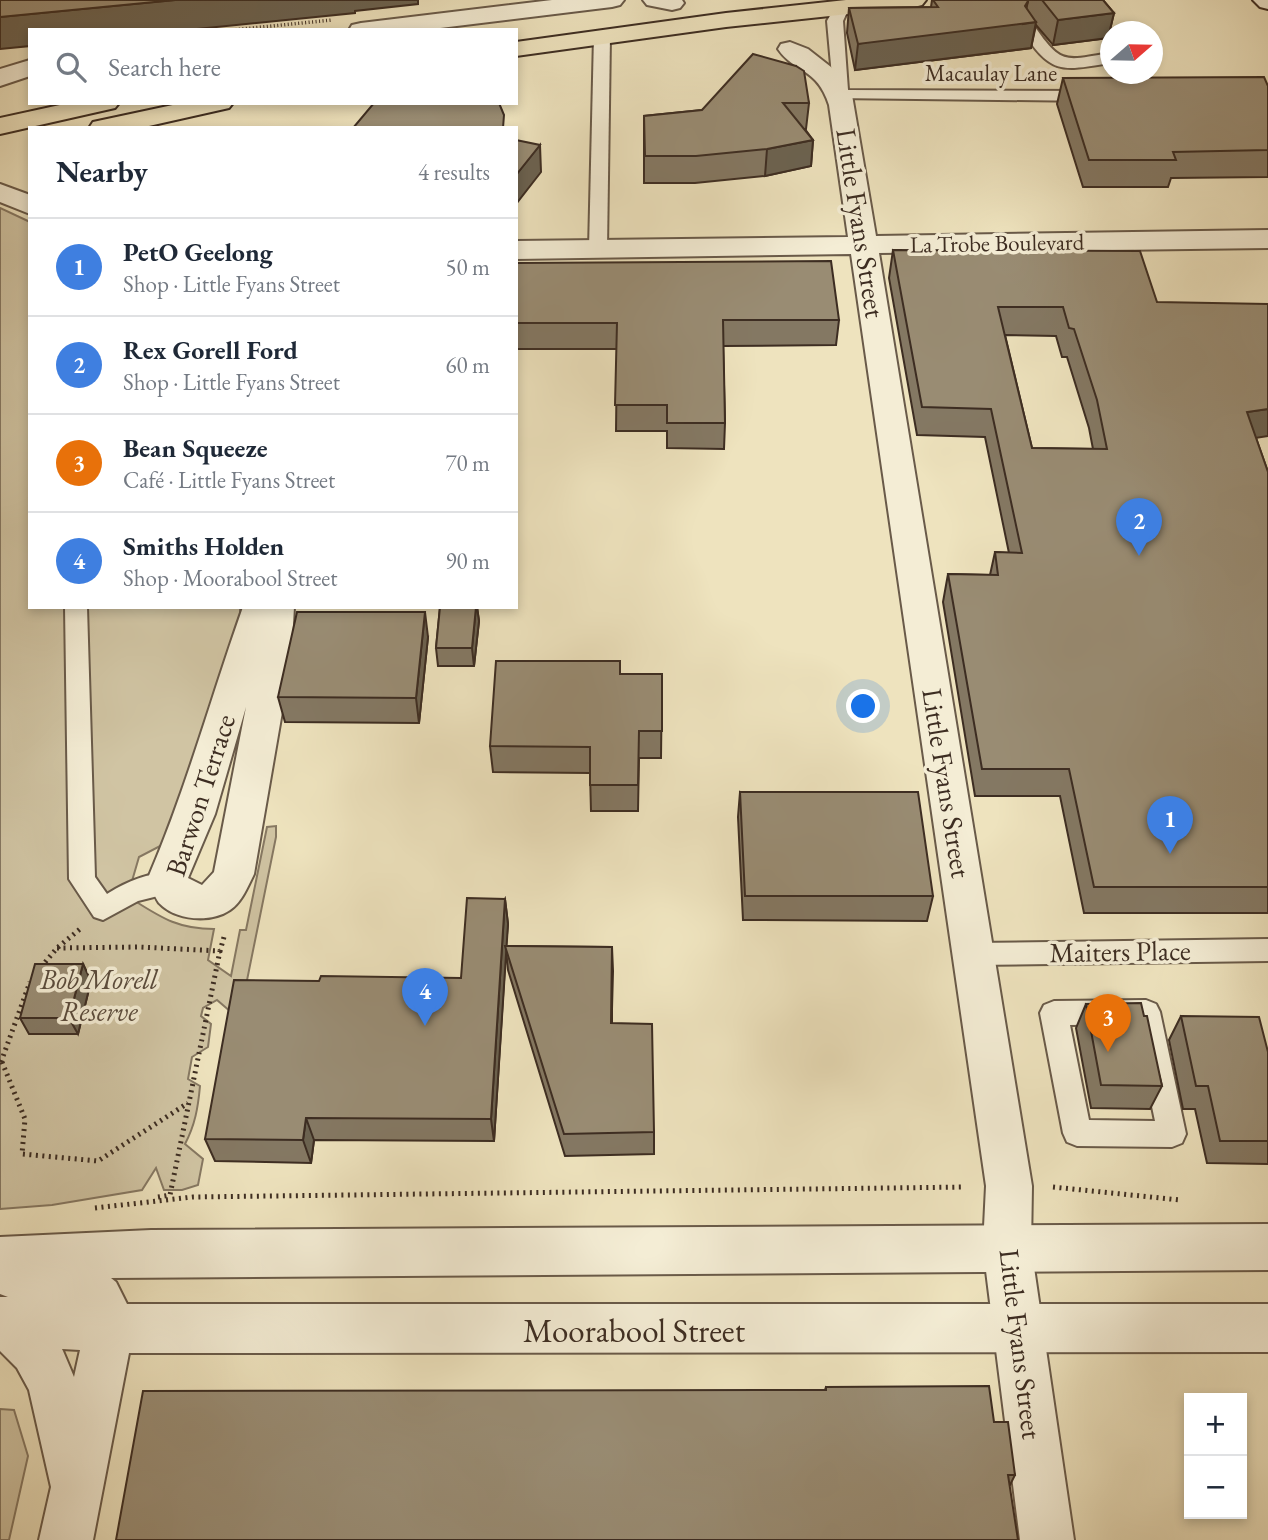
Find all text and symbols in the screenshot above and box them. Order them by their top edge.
north arrow [1100,21,1163,84]
search box [28,28,518,105]
icon: search [52,48,90,86]
text: Search here [108,50,221,84]
street label: Macaulay Lane [925,58,1057,88]
street label: Little Fyans Street [828,126,894,321]
text: Nearby [56,152,148,191]
text: 4 results [418,157,490,187]
street label: La Trobe Boulevard [909,226,1085,260]
text: PetO Geelong [123,235,273,269]
text: 1 [73,252,85,282]
text: 50 m [445,252,490,282]
text: Shop · Little Fyans Street [123,269,340,299]
text: Rex Gorell Ford [123,333,298,367]
text: 2 [73,350,85,380]
text: 60 m [445,350,490,380]
text: Shop · Little Fyans Street [123,367,340,397]
text: Bean Squeeze [123,431,268,465]
text: 3 [73,448,85,478]
text: 70 m [445,448,490,478]
text: Café · Little Fyans Street [123,465,335,495]
pin: 2 [1116,498,1162,556]
text: Smiths Holden [123,529,284,563]
text: 4 [73,546,85,576]
text: 90 m [445,546,490,576]
text: Shop · Moorabool Street [123,563,337,593]
street label: Little Fyans Street [914,686,980,881]
your location [846,689,880,723]
street label: Barwon Terrace [157,709,243,880]
pin: 1 [1147,796,1193,854]
street label: Maiters Place [1049,932,1191,970]
park label: Bob Morell Reserve [39,961,159,1029]
pin: 4 [402,968,448,1026]
pin: 3 [1085,994,1131,1052]
street label: Little Fyans Street [991,1247,1051,1441]
street label: Moorabool Street [523,1309,746,1352]
map controls [1184,1393,1247,1519]
button: + [1184,1393,1247,1456]
button: − [1184,1456,1247,1519]

